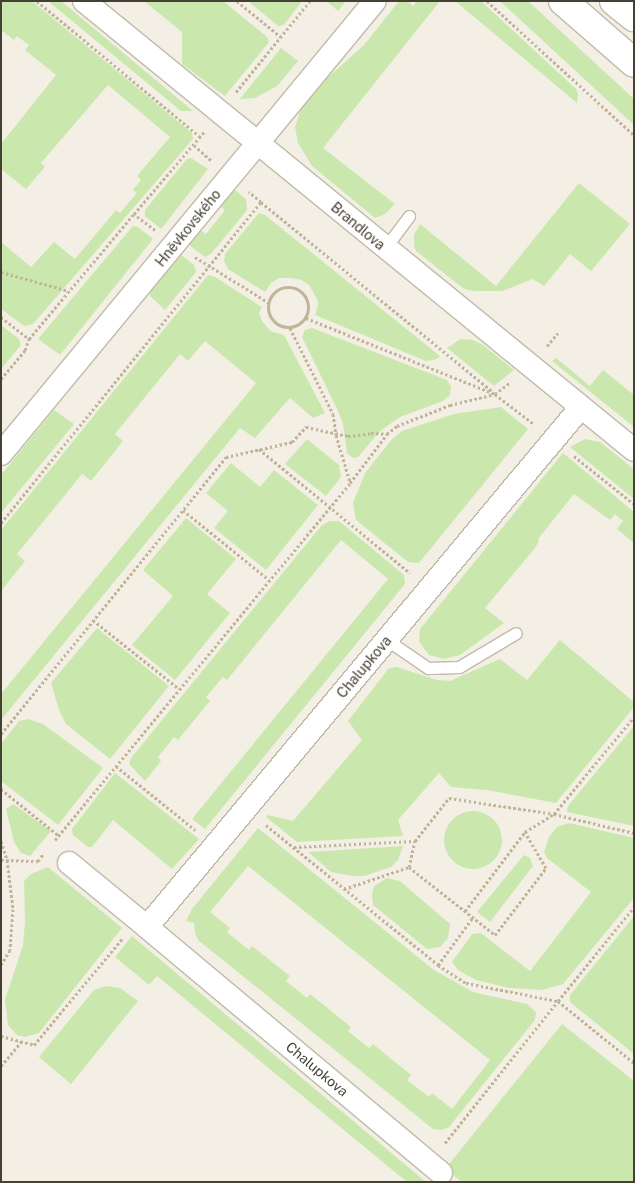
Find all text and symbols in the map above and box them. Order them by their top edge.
street label: Hněvkovského [152,186,224,270]
street label: Brandlova [328,199,388,253]
street label: Chalupkova [333,633,395,701]
street label: Chalupkova [283,1038,351,1100]

